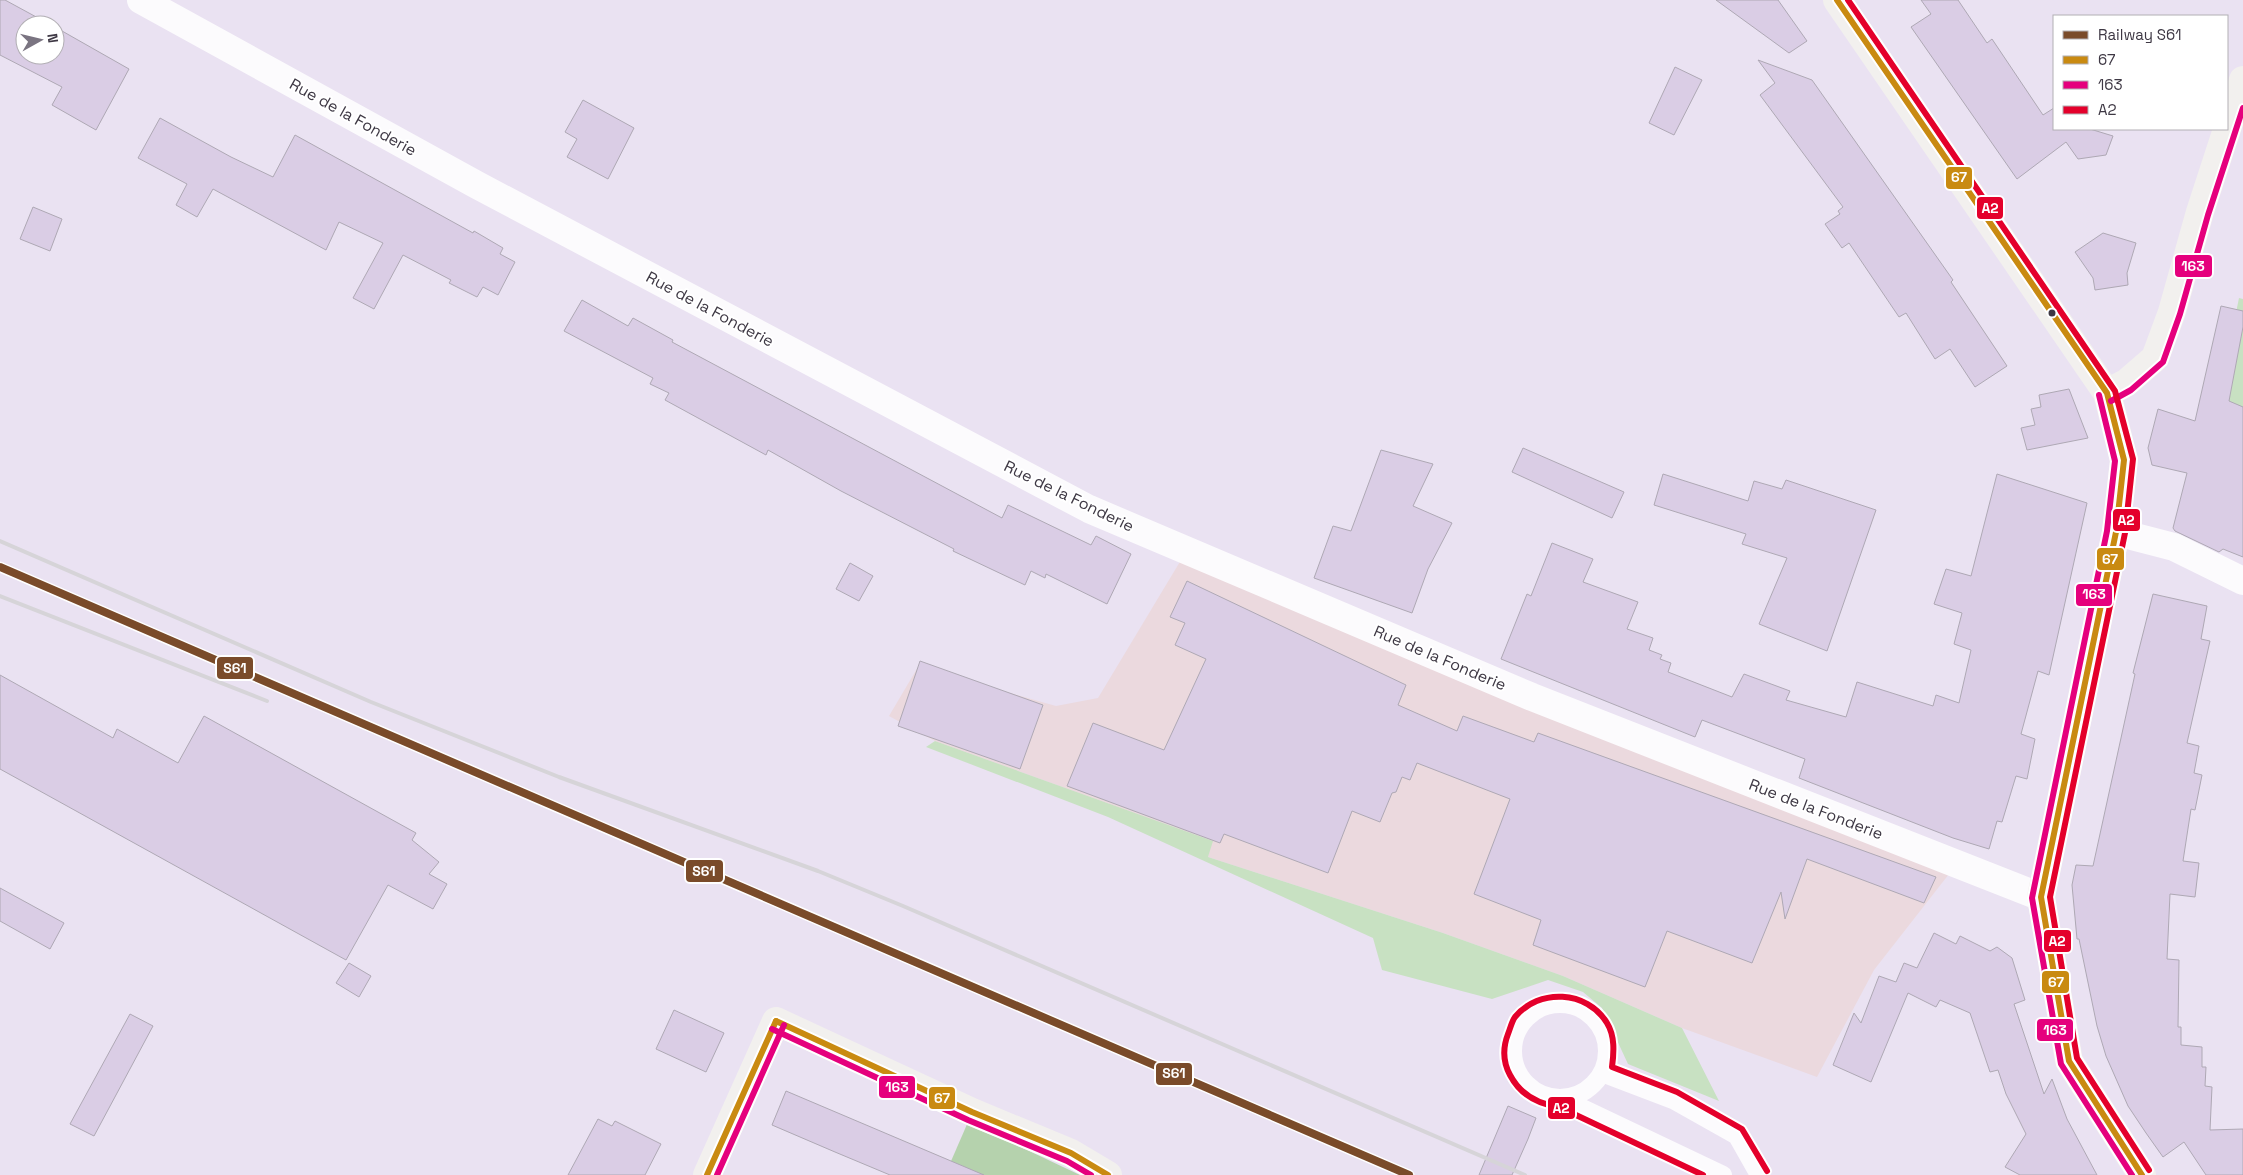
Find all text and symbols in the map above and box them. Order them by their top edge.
north arrow [15,15,65,65]
legend [2053,15,2228,130]
text: Railway S61 [2098,25,2181,44]
text: N [43,32,62,44]
text: 67 [2098,50,2115,69]
street label: Rue de la Fonderie [286,73,420,161]
text: 163 [2098,75,2123,94]
text: A2 [2098,100,2117,119]
line badge: 67 [1945,166,1973,190]
text: 67 [1951,168,1967,186]
line badge: A2 [1976,196,2004,220]
text: A2 [1981,199,1999,217]
line badge: 163 [2174,254,2213,278]
text: 163 [2181,257,2205,275]
street label: Rue de la Fonderie [642,266,778,352]
unlabelled marker [2047,308,2057,318]
street label: Rue de la Fonderie [1001,455,1137,537]
line badge: A2 [2112,508,2141,532]
text: A2 [2117,511,2135,529]
line badge: 67 [2096,547,2125,571]
text: 67 [2102,550,2118,568]
line badge: 163 [2075,583,2113,607]
text: 163 [2082,585,2106,603]
street label: Rue de la Fonderie [1371,621,1509,695]
line badge: S61 [216,656,254,680]
text: S61 [223,659,247,677]
street label: Rue de la Fonderie [1746,774,1886,844]
line badge: S61 [685,859,724,883]
text: S61 [692,862,716,880]
line badge: A2 [2043,929,2072,953]
text: A2 [2048,932,2066,950]
line badge: 67 [2041,970,2070,994]
text: 67 [2048,973,2064,991]
line badge: 163 [2036,1018,2074,1042]
text: 163 [2043,1021,2067,1039]
line badge: S61 [1155,1062,1193,1086]
text: S61 [1162,1064,1186,1082]
line badge: 163 [878,1075,916,1099]
text: 163 [885,1078,909,1096]
line badge: 67 [928,1086,956,1110]
text: 67 [934,1089,950,1107]
line badge: A2 [1547,1096,1576,1120]
text: A2 [1552,1099,1570,1117]

